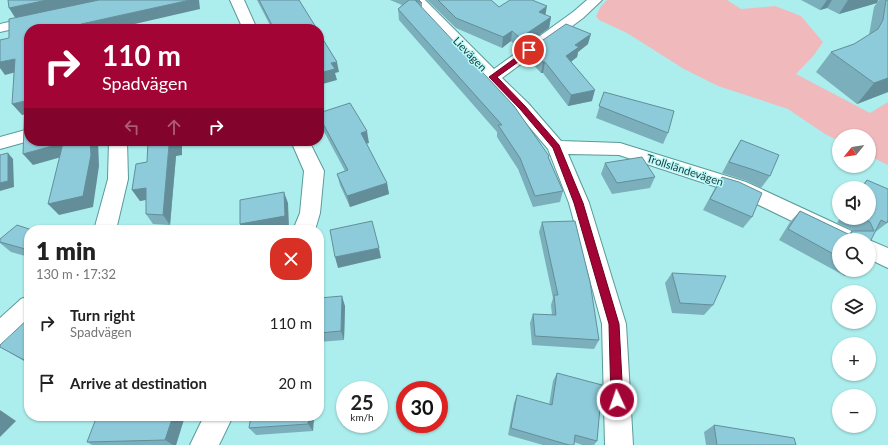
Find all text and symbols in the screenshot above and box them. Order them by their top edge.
pin [512,33,546,67]
street label: Lievägen [451,34,490,73]
text: 110 m [102,38,181,72]
icon: arrive [518,39,540,61]
icon: right [36,40,88,92]
text: Spadvägen [102,72,187,94]
icon: left [121,116,143,138]
icon: ahead [163,116,185,138]
icon: right [205,116,227,138]
north arrow [832,129,876,173]
map controls [832,129,876,433]
street label: Trollsländevägen [645,151,725,188]
button: sound [832,181,876,225]
button: search [832,233,876,277]
text: 1 min [36,236,96,265]
button: close [270,238,312,280]
text: 130 m · 17:32 [36,266,116,282]
button: layers [832,285,876,329]
text: Turn right [70,306,135,324]
icon: right [36,312,58,334]
text: 110 m [270,314,312,332]
text: Spadvägen [70,324,132,340]
button: + [832,337,876,381]
icon: arrive [36,372,58,394]
text: Arrive at destination [70,374,207,392]
text: 20 m [278,374,312,392]
position arrow [596,379,638,421]
speed limit sign: 30 [396,381,448,433]
button: − [832,389,876,433]
text: 25 [350,390,374,414]
text: km/h [350,411,374,423]

